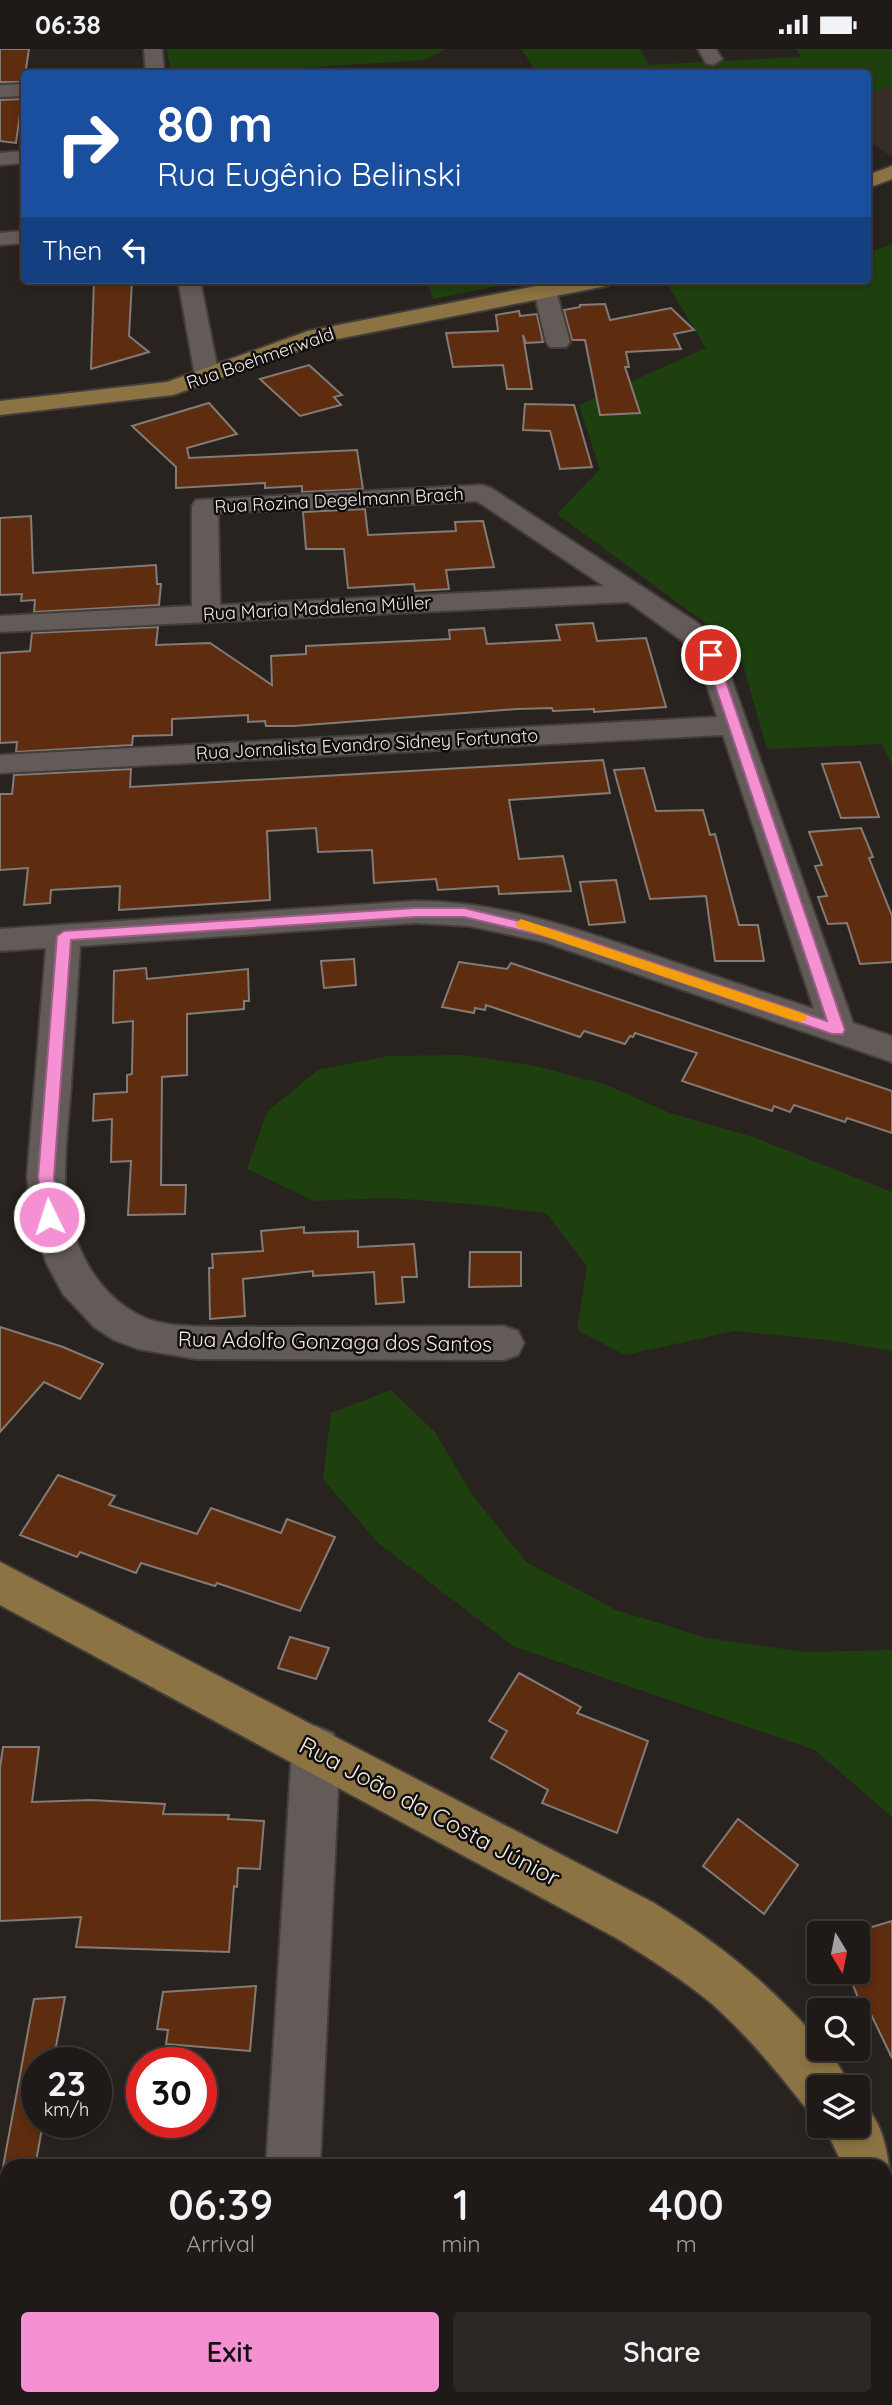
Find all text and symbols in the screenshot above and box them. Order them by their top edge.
text: 06:38 [35,8,101,41]
text: 80 m [157,93,273,154]
icon: right [42,98,133,189]
text: Rua Eugênio Belinski [157,154,462,194]
icon: left [116,231,154,269]
text: Then [42,234,102,267]
street label: Rua Boehmerwald [183,322,337,394]
street label: Rua Rozina Degelmann Brach [214,482,464,518]
street label: Rua Maria Madalena Müller [202,591,432,625]
pin [681,625,741,685]
icon: arrive [692,636,730,674]
street label: Rua Jornalista Evandro Sidney Fortunato [195,724,539,764]
position arrow [12,1180,86,1254]
street label: Rua Adolfo Gonzaga dos Santos [178,1325,492,1357]
street label: Rua João da Costa Júnior [295,1729,565,1893]
north arrow [807,1921,870,1985]
map controls [807,1921,870,2138]
button: search [807,1998,870,2061]
speed limit sign: 30 [126,2047,217,2138]
text: 23 [47,2061,86,2105]
button: layers [807,2075,870,2138]
text: km/h [44,2098,89,2121]
text: 06:39 [168,2178,273,2231]
text: 1 [453,2178,469,2231]
text: 400 [649,2178,724,2231]
text: Arrival [186,2229,255,2258]
text: min [441,2229,481,2258]
text: m [676,2229,697,2258]
button: Exit [21,2312,439,2392]
button: Share [453,2312,871,2392]

